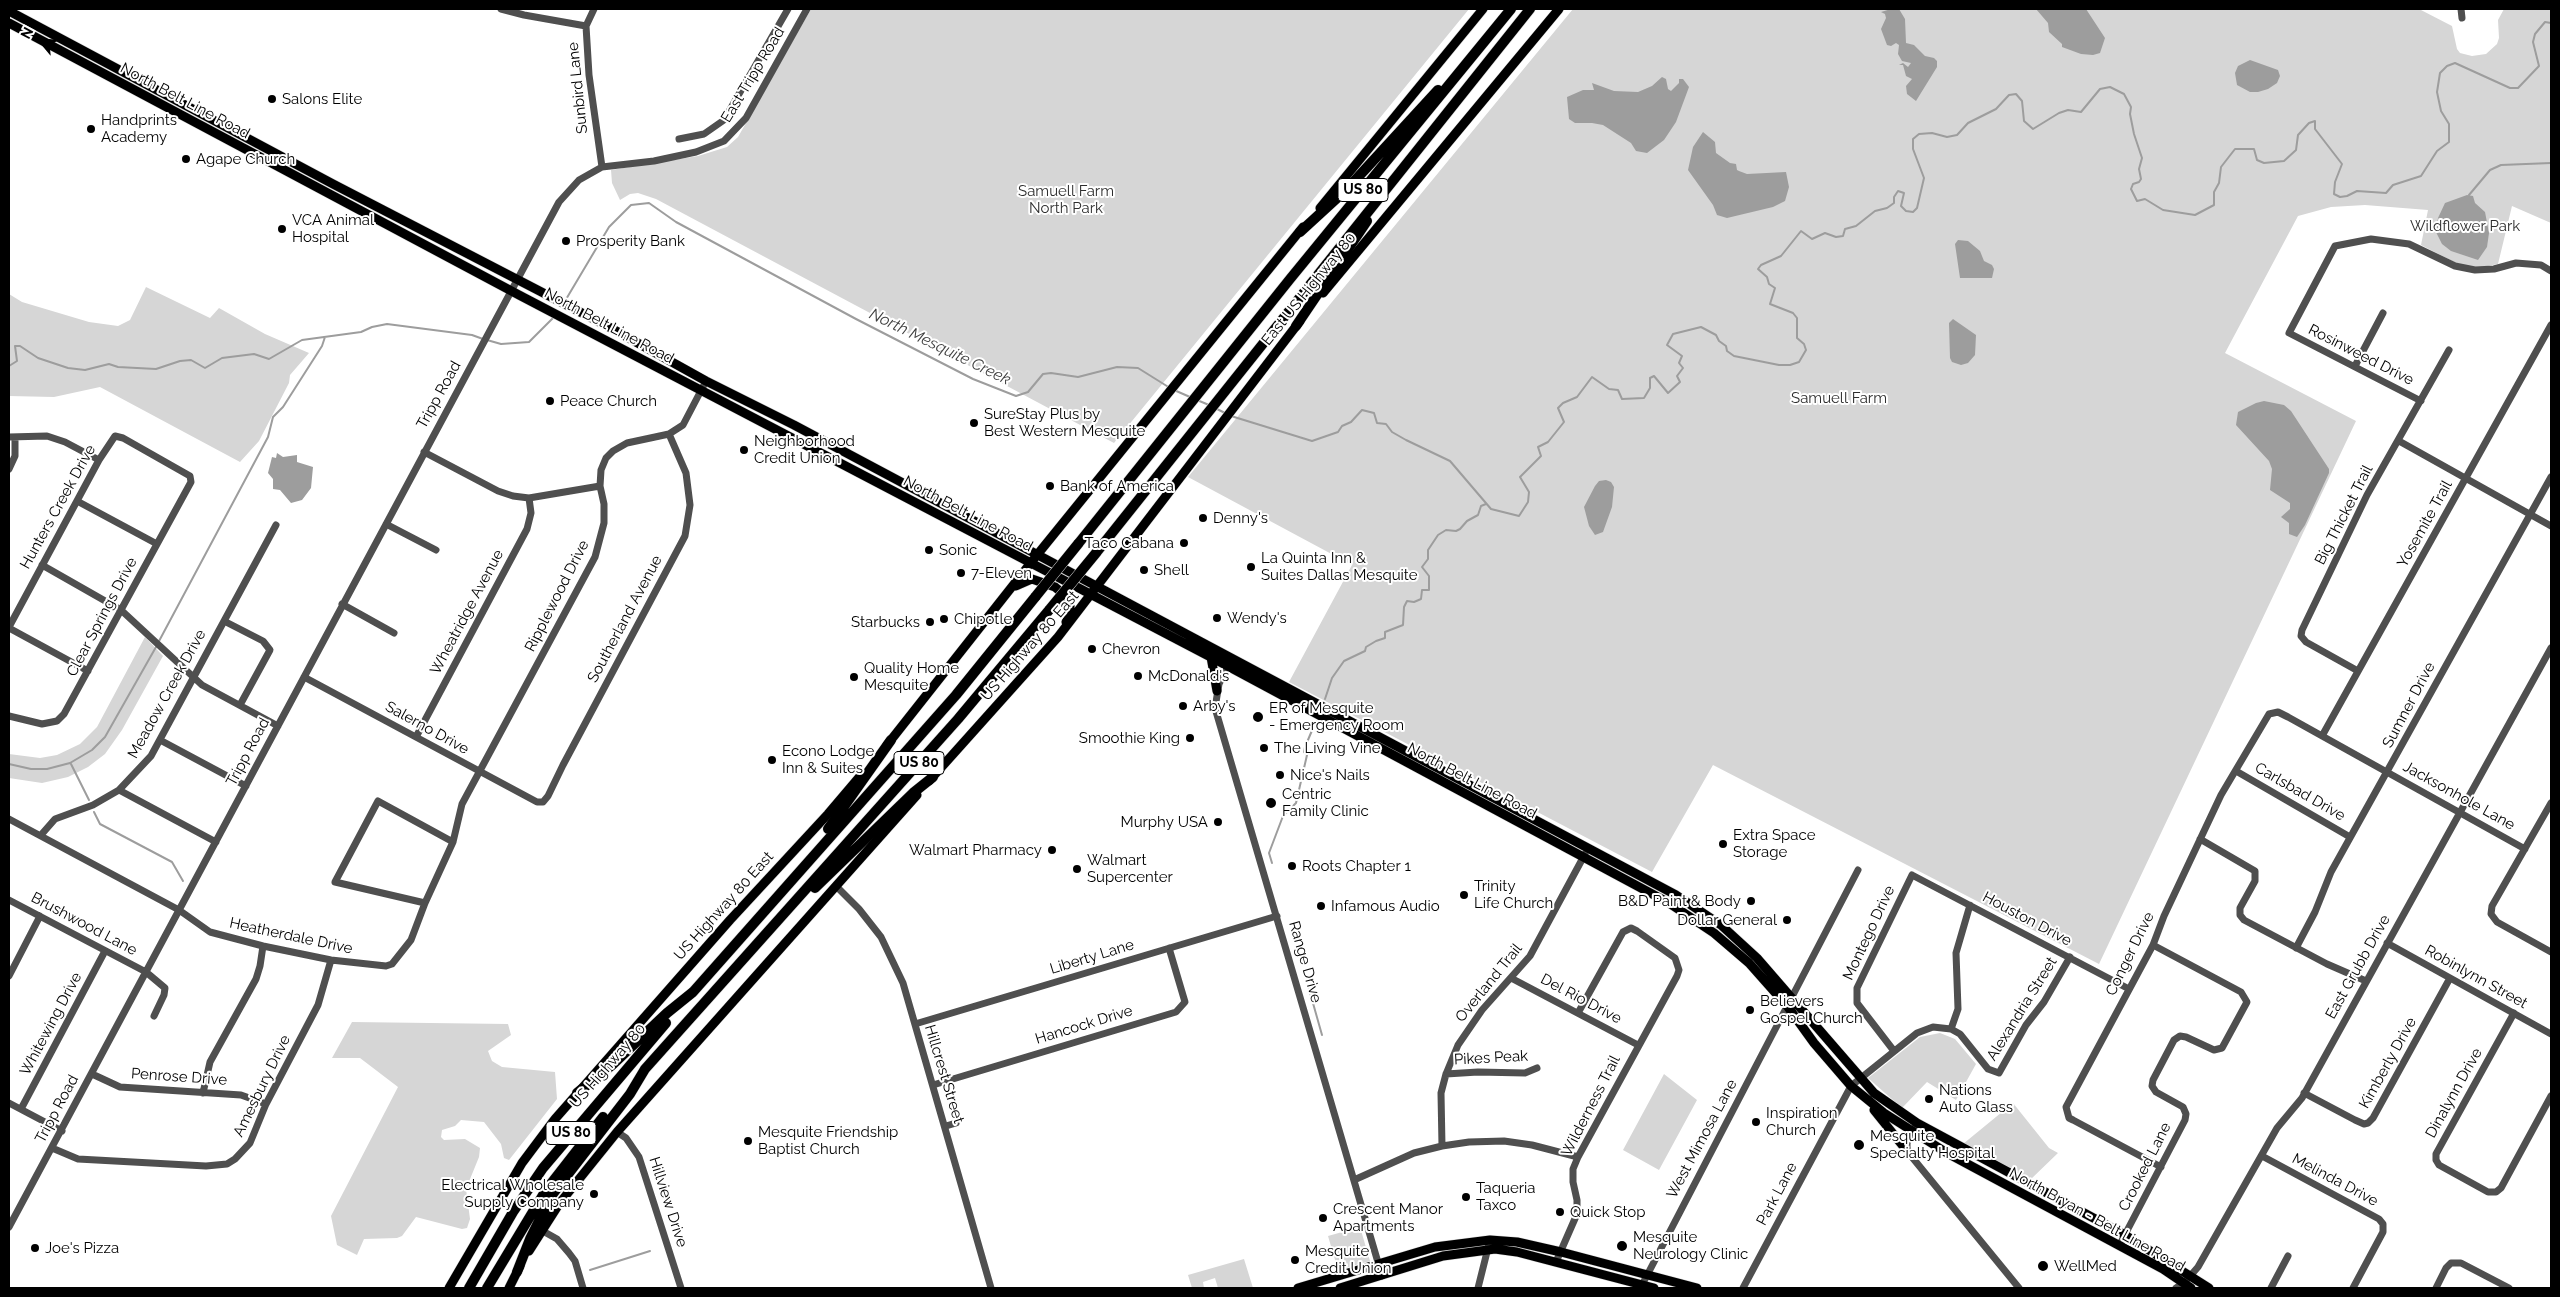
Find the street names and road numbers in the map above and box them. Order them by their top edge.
street label: East Tripp Road [717,24,789,126]
street label: Sunbird Lane [564,41,592,135]
street label: North Belt Line Road [117,59,253,143]
road number: US 80 [1338,178,1388,202]
street label: East US Highway 80 [1258,229,1360,349]
street label: North Belt Line Road [541,284,677,368]
street label: Rosinweed Drive [2305,321,2417,389]
street label: Tripp Road [413,358,465,432]
street label: Hunters Creek Drive [16,442,100,572]
street label: Big Thicket Trail [2311,462,2377,568]
street label: North Belt Line Road [900,472,1036,556]
street label: Yosemite Trail [2394,477,2456,571]
street label: Ripplewood Drive [521,537,593,655]
street label: Wheatridge Avenue [426,547,508,677]
street label: Southerland Avenue [584,552,666,686]
street label: Clear Springs Drive [63,554,141,680]
street label: US Highway 80 East [977,587,1083,705]
street label: Meadow Creek Drive [124,626,210,762]
street label: Sumner Drive [2379,659,2439,751]
street label: Salerno Drive [382,698,472,758]
street label: Tripp Road [223,715,273,789]
street label: North Belt Line Road [1404,739,1540,823]
road number: US 80 [894,751,944,774]
street label: Jacksonhole Lane [2400,758,2518,834]
street label: Carlsbad Drive [2252,759,2348,825]
street label: US Highway 80 East [671,848,777,964]
street label: Montego Drive [1839,883,1899,983]
street label: Houston Drive [1979,888,2075,950]
street label: Brushwood Lane [28,889,140,959]
street label: Conger Drive [2102,909,2158,999]
street label: East Grubb Drive [2322,912,2394,1022]
street label: Heatherdale Drive [228,914,354,958]
street label: Range Drive [1285,919,1325,1005]
street label: Liberty Lane [1048,936,1136,978]
street label: Overland Trail [1452,940,1526,1026]
street label: Robinlynn Street [2422,941,2530,1013]
street label: Alexandria Street [1983,954,2061,1064]
street label: Whitewing Drive [16,969,86,1079]
street label: Del Rio Drive [1537,970,1625,1028]
street label: Hancock Drive [1033,1002,1135,1048]
street label: Kimberly Drive [2356,1014,2420,1112]
street label: US Highway 80 [566,1020,650,1112]
street label: Hillcrest Street [920,1022,968,1126]
street label: Amesbury Drive [230,1032,294,1140]
street label: Dinalynn Drive [2422,1045,2486,1141]
street label: Pikes Peak [1454,1047,1528,1069]
street label: Wilderness Trail [1558,1053,1624,1159]
street label: Penrose Drive [130,1065,228,1089]
street label: Tripp Road [32,1072,82,1146]
street label: West Mimosa Lane [1663,1076,1741,1202]
street label: Crooked Lane [2115,1120,2175,1214]
road number: US 80 [546,1122,596,1144]
street label: Melinda Drive [2289,1150,2381,1210]
street label: Hillview Drive [645,1155,691,1249]
street label: Park Lane [1753,1159,1801,1229]
street label: North Bryan - Belt Line Road [2006,1164,2188,1276]

